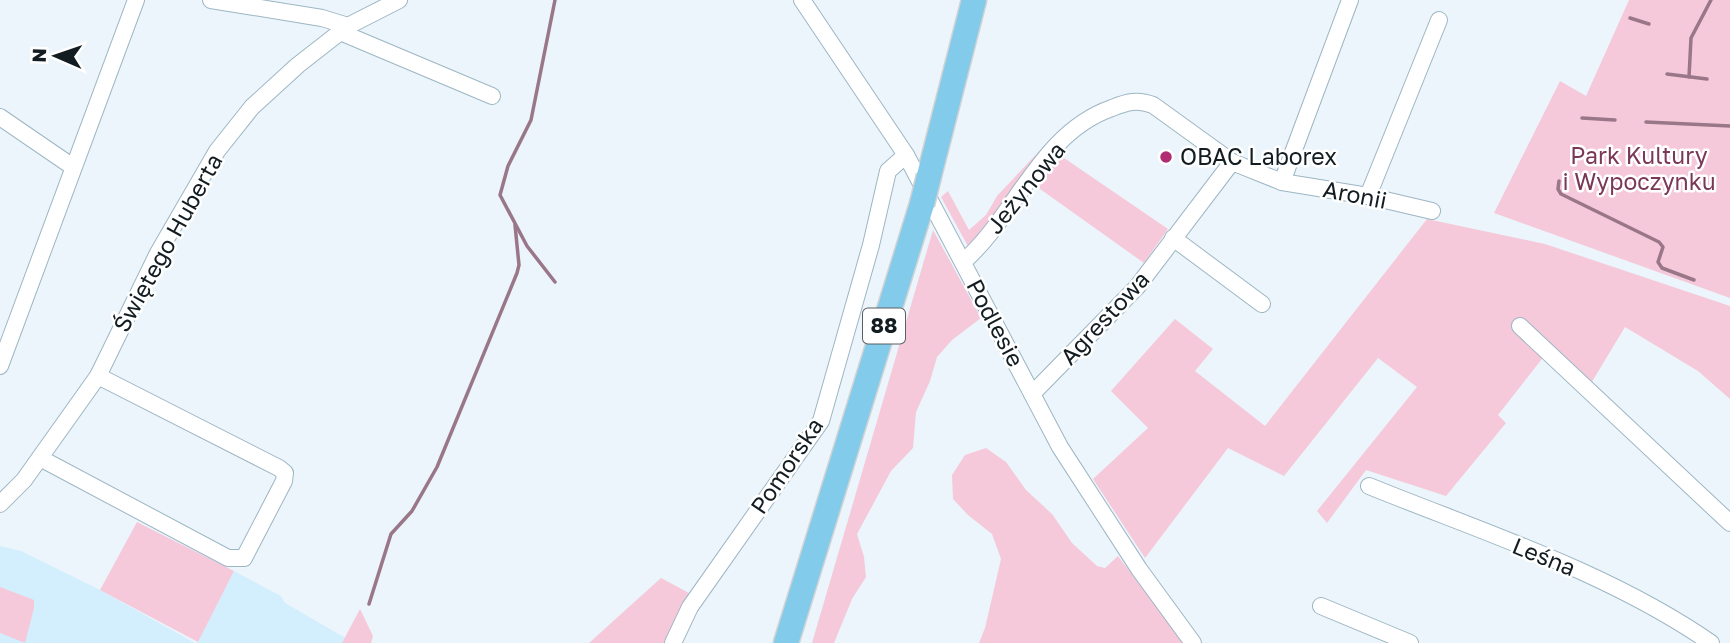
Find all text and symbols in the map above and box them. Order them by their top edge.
north arrow [21,21,91,91]
text: N [27,48,50,63]
street label: Jeżynowa [980,136,1071,239]
park label: Park Kultury i Wypoczynku [1562,141,1716,195]
place label: OBAC Laborex [1180,142,1337,170]
street label: Świętego Huberta [107,149,228,336]
marker: OBAC Laborex [1158,149,1174,165]
street label: Aronii [1321,174,1389,214]
street label: Agrestowa [1054,265,1155,370]
street label: Podlesie [961,274,1031,371]
road number: 88 [863,308,905,344]
street label: Pomorska [744,412,828,519]
street label: Leśna [1509,531,1580,581]

